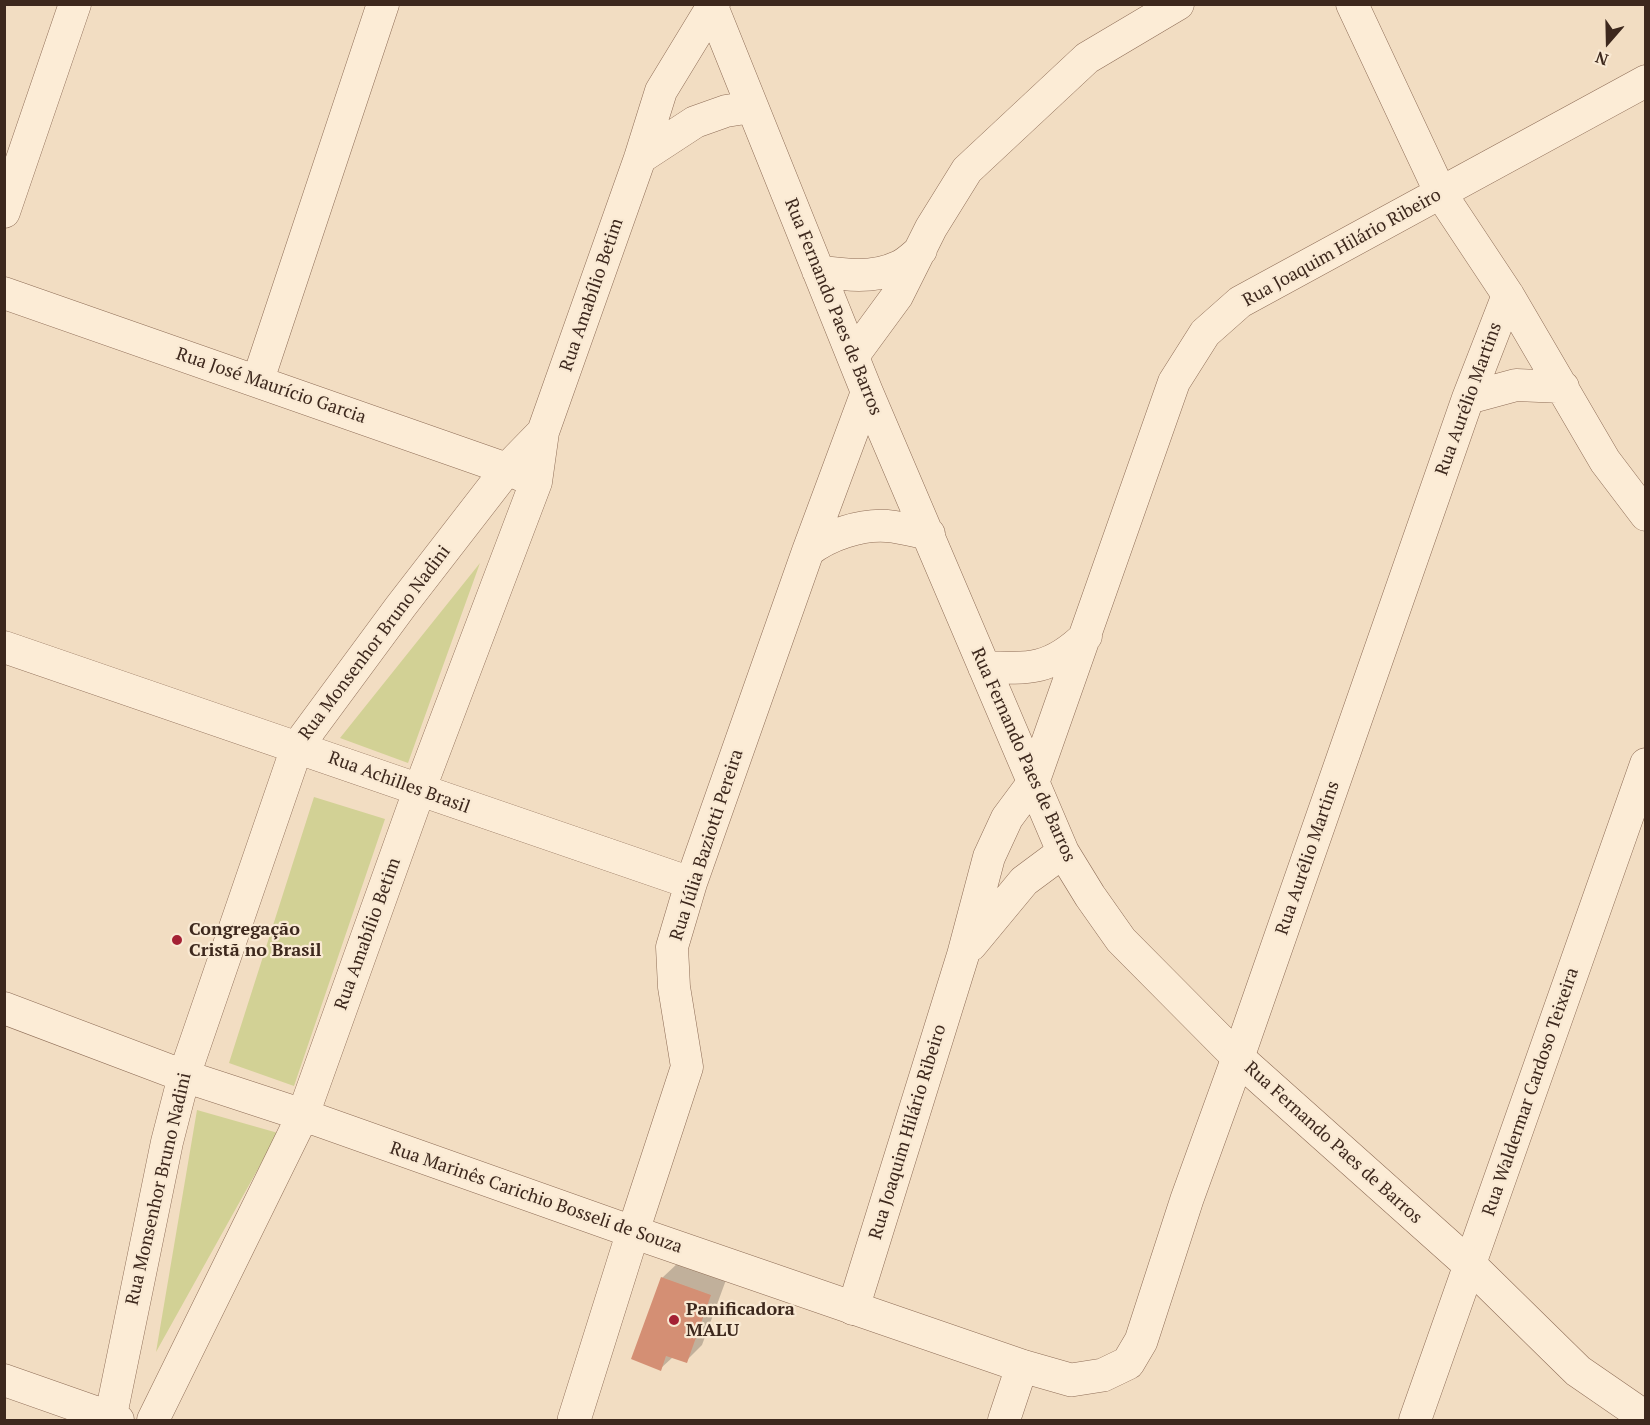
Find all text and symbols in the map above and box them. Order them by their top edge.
north arrow [1578,12,1638,72]
text: N [1592,47,1611,71]
street label: Rua Joaquim Hilário Ribeiro [1239,184,1445,312]
street label: Rua Fernando Paes de Barros [780,195,886,419]
street label: Rua Amabílio Betim [556,216,628,374]
street label: Rua Aurélio Martins [1431,320,1507,478]
street label: Rua José Maurício Garcia [173,343,369,429]
street label: Rua Monsenhor Bruno Nadini [295,541,455,745]
street label: Rua Fernando Paes de Barros [966,645,1080,865]
street label: Rua Achilles Brasil [325,747,473,819]
street label: Rua Júlia Baziotti Pereira [666,747,748,943]
street label: Rua Aurélio Martins [1272,778,1344,938]
street label: Rua Amabílio Betim [330,855,406,1013]
place label: Congregação Cristã no Brasil [189,919,321,962]
marker: Congregação Cristã no Brasil [170,933,184,947]
street label: Rua Waldermar Cardoso Teixeira [1478,965,1584,1219]
street label: Rua Joaquim Hilário Ribeiro [865,1022,951,1242]
street label: Rua Fernando Paes de Barros [1240,1057,1426,1229]
street label: Rua Monsenhor Bruno Nadini [122,1071,196,1307]
street label: Rua Marinês Carichio Bosseli de Souza [387,1138,685,1258]
place label: Panificadora MALU [686,1299,795,1342]
marker: Panificadora MALU [667,1313,681,1327]

